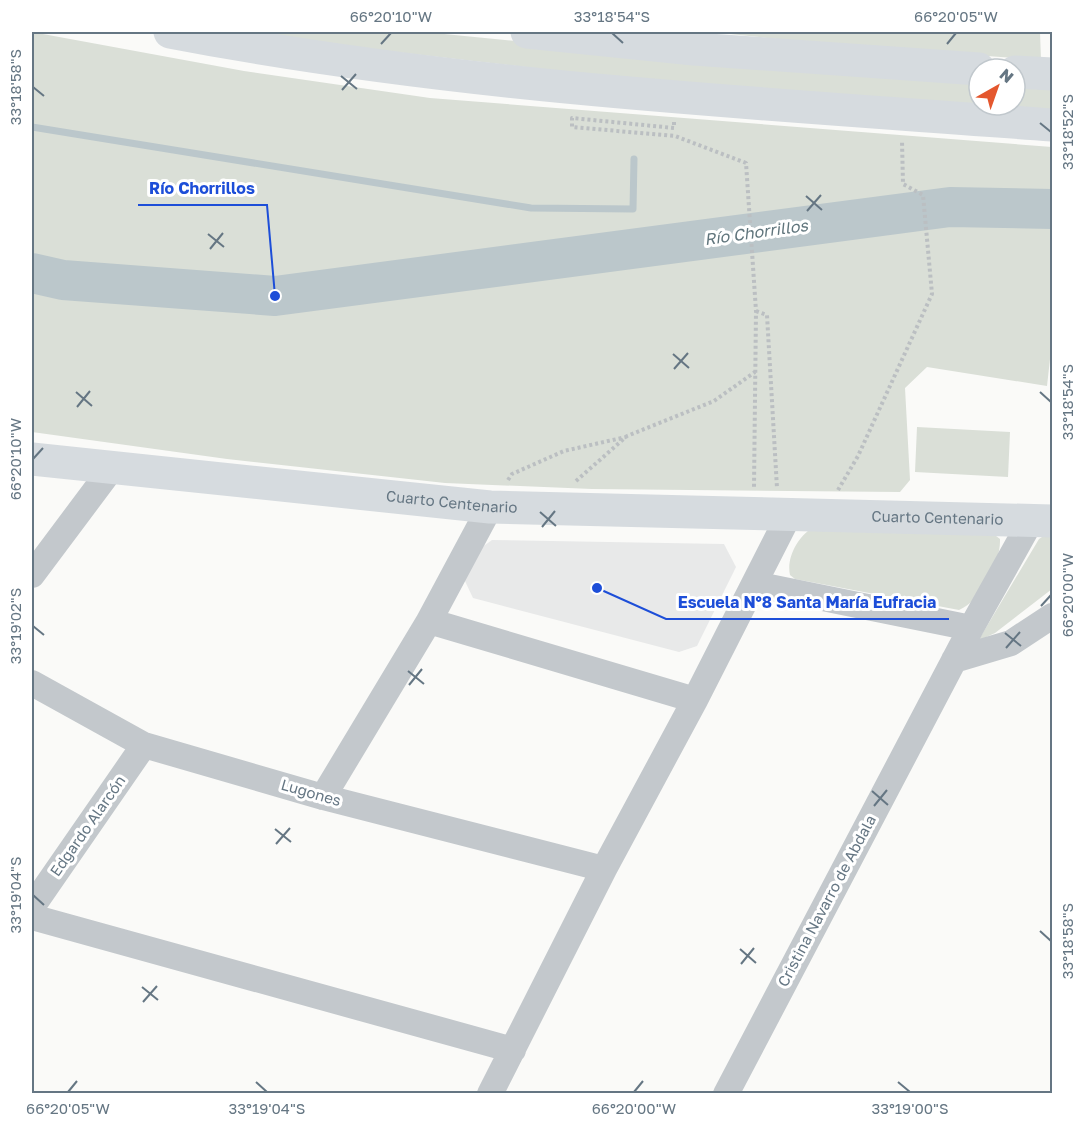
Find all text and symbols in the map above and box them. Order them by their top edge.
text: 66°20'10"W [350,7,432,25]
text: 33°18'54"S [574,7,650,25]
text: 66°20'05"W [914,7,998,25]
text: 33°18'58"S [6,49,24,125]
north arrow [967,57,1027,117]
text: N [996,64,1018,87]
text: 33°18'52"S [1058,94,1076,170]
callout: Río Chorrillos [138,171,267,205]
text: Río Chorrillos [149,178,255,198]
water label: Río Chorrillos [703,215,810,249]
text: 33°18'54"S [1058,364,1076,440]
text: 66°20'10"W [6,418,24,500]
street label: Cuarto Centenario [385,486,518,516]
street label: Cuarto Centenario [871,507,1004,528]
text: 66°20'00"W [1058,553,1076,637]
callout: Escuela N°8 Santa María Eufracia [666,585,949,619]
text: 33°19'02"S [6,588,24,664]
text: Escuela N°8 Santa María Eufracia [678,592,936,612]
street label: Edgardo Alarcón [46,772,129,879]
street label: Lugones [279,775,343,809]
street label: Cristina Navarro de Abdala [773,812,879,989]
text: 33°19'04"S [6,857,24,933]
text: 33°18'58"S [1058,903,1076,979]
text: 66°20'05"W [26,1099,110,1117]
text: 33°19'04"S [229,1099,305,1117]
text: 66°20'00"W [592,1099,676,1117]
text: 33°19'00"S [871,1099,949,1117]

